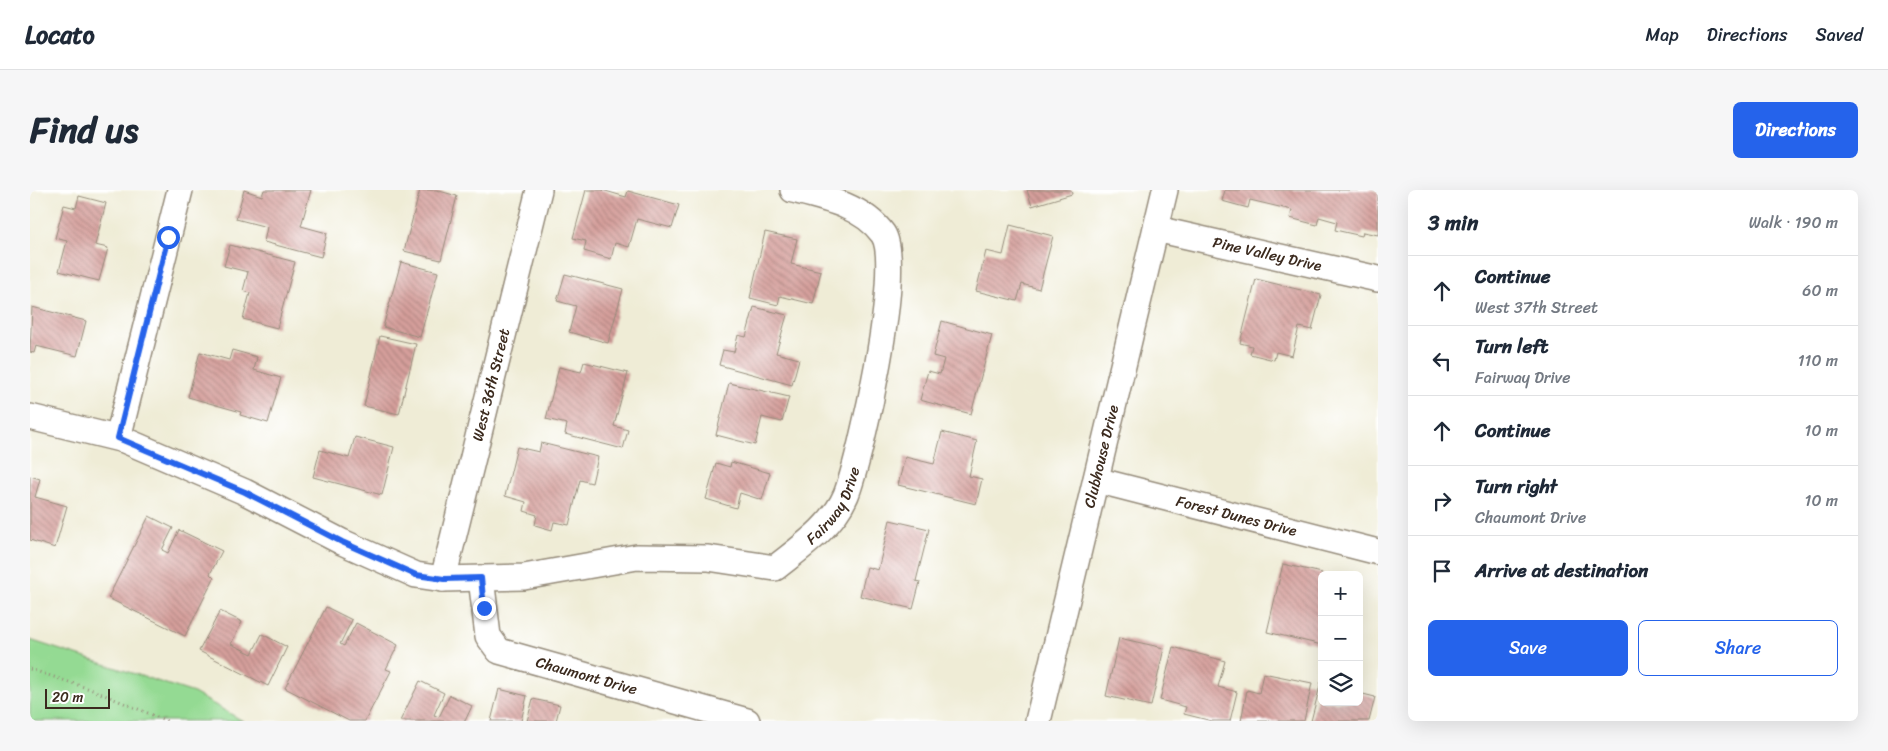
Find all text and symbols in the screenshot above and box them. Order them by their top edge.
text: Locato [25,14,95,56]
text: Map [1646,19,1679,51]
text: Directions [1707,19,1788,51]
text: Saved [1816,19,1863,51]
text: Find us [30,99,138,161]
button: Directions [1733,102,1858,158]
text: 3 min [1428,204,1478,242]
text: Walk · 190 m [1749,208,1838,237]
route start [157,226,180,249]
street label: Pine Valley Drive [1210,229,1324,279]
text: Continue [1475,260,1551,293]
text: 60 m [1802,276,1838,305]
icon: ahead [1428,277,1456,305]
text: West 37th Street [1475,293,1598,322]
street label: West 36th Street [464,325,517,444]
text: Turn left [1475,330,1548,363]
text: 110 m [1798,346,1838,375]
icon: left [1428,347,1456,375]
text: Fairway Drive [1475,363,1570,392]
street label: Clubhouse Drive [1076,402,1126,511]
text: Continue [1475,414,1551,447]
text: 10 m [1805,416,1838,445]
icon: ahead [1428,417,1456,445]
street label: Fairway Drive [800,463,867,551]
text: Turn right [1475,470,1557,503]
text: 10 m [1805,486,1838,515]
icon: right [1428,487,1456,515]
street label: Forest Dunes Drive [1173,488,1300,544]
text: Chaumont Drive [1475,503,1586,532]
text: Arrive at destination [1475,554,1648,587]
icon: arrive [1428,557,1456,585]
map controls [1318,571,1363,706]
button: + [1318,571,1363,616]
route end [473,597,496,620]
button: − [1318,616,1363,661]
button: Save [1428,620,1628,676]
button: Share [1638,620,1838,676]
street label: Chaumont Drive [533,649,641,702]
button: layers [1318,661,1363,706]
text: 20 m [52,685,83,710]
scale bar [45,686,110,709]

